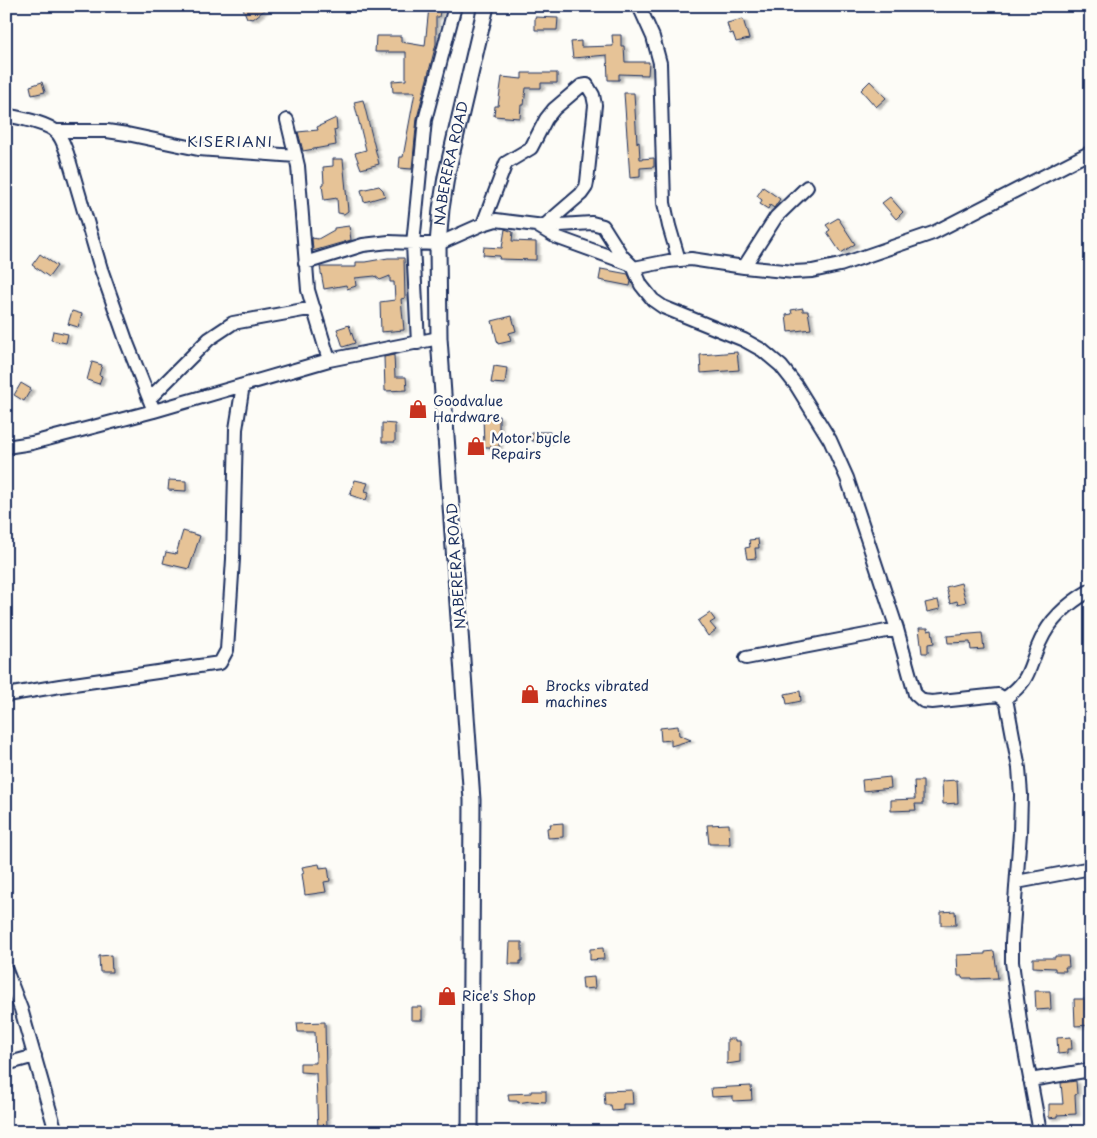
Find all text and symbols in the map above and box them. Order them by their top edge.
street label: NABERERA ROAD [429,99,473,226]
district label: KISERIANI [187,129,273,152]
place label: Goodvalue Hardware [433,390,504,427]
shop icon: Goodvalue Hardware [407,398,429,420]
place label: Motor bycle Repairs [491,427,571,464]
shop icon: Motor bycle Repairs [465,435,487,457]
street label: NABERERA ROAD [441,502,470,630]
place label: Brocks vibrated machines [545,675,649,712]
shop icon: Brocks vibrated machines [519,683,541,705]
shop icon: Rice's Shop [436,985,458,1007]
place label: Rice's Shop [462,985,536,1006]

